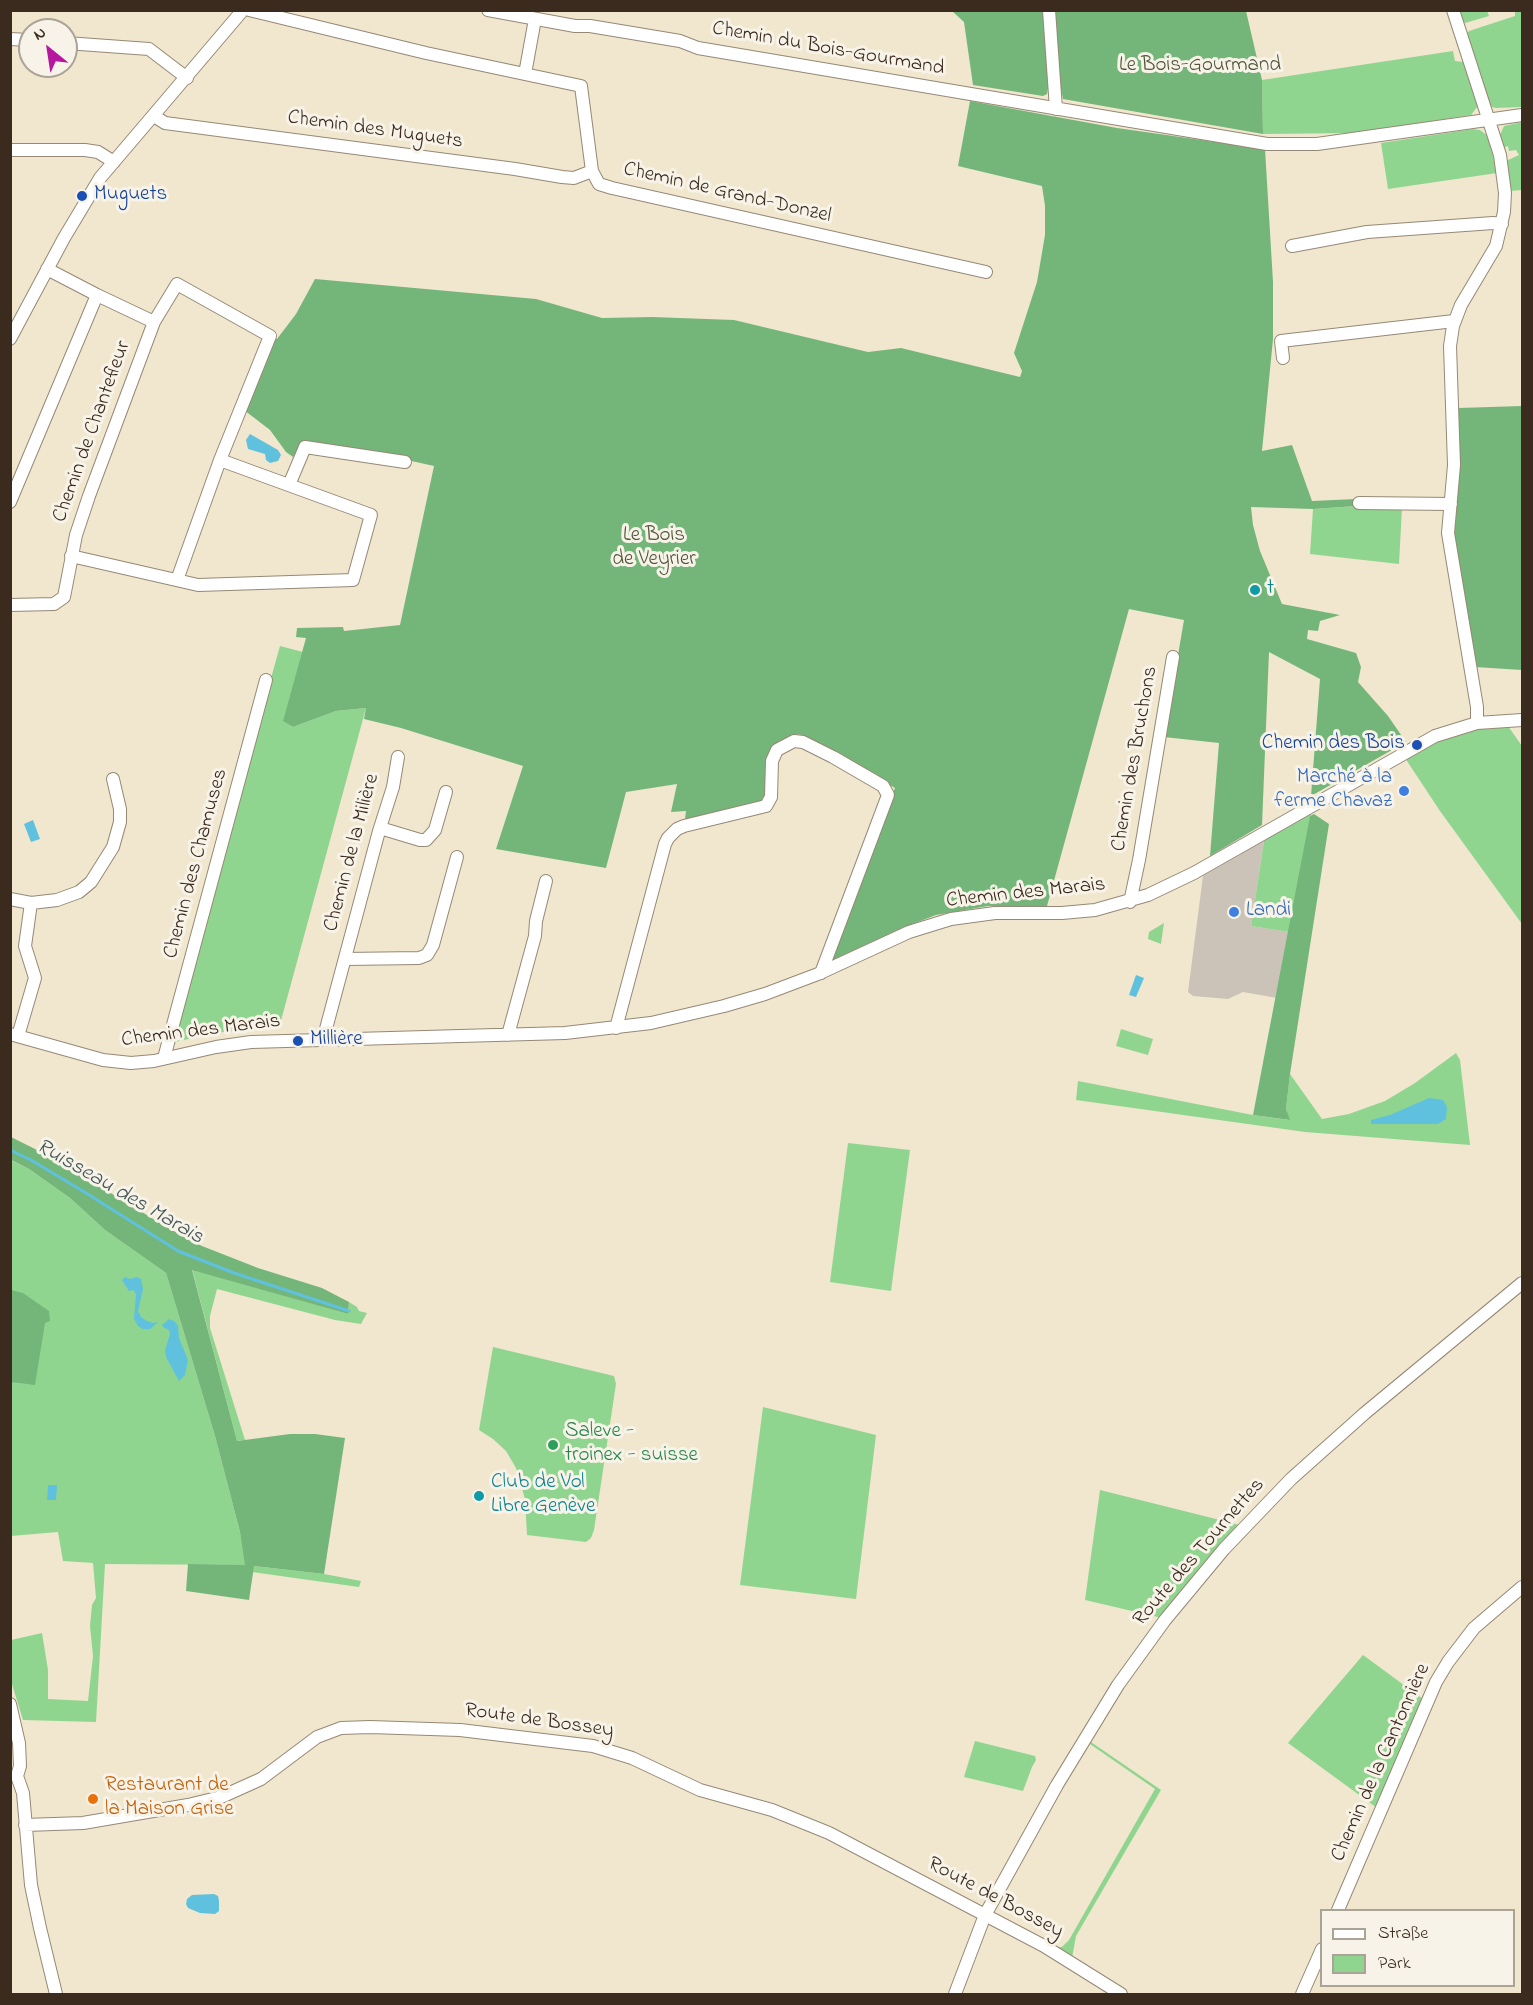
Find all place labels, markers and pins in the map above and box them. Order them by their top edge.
place label: Muguets [94,183,167,209]
marker: Muguets [75,189,89,203]
place label: t [1267,577,1274,603]
marker: t [1248,583,1262,597]
place label: Chemin des Bois [1262,732,1405,758]
marker: Chemin des Bois [1410,738,1424,752]
place label: Marché à la ferme Chavaz [1274,766,1392,816]
marker: Marché à la ferme Chavaz [1397,784,1411,798]
place label: Landi [1246,899,1291,925]
marker: Landi [1227,905,1241,919]
place label: Millière [310,1028,363,1054]
marker: Millière [291,1034,305,1048]
place label: Saleve - troinex - suisse [565,1420,698,1470]
marker: Saleve - troinex - suisse [546,1438,560,1452]
place label: Club de Vol Libre Genève [491,1471,595,1521]
marker: Club de Vol Libre Genève [472,1489,486,1503]
place label: Restaurant de la Maison Grise [105,1774,234,1824]
marker: Restaurant de la Maison Grise [86,1792,100,1806]

